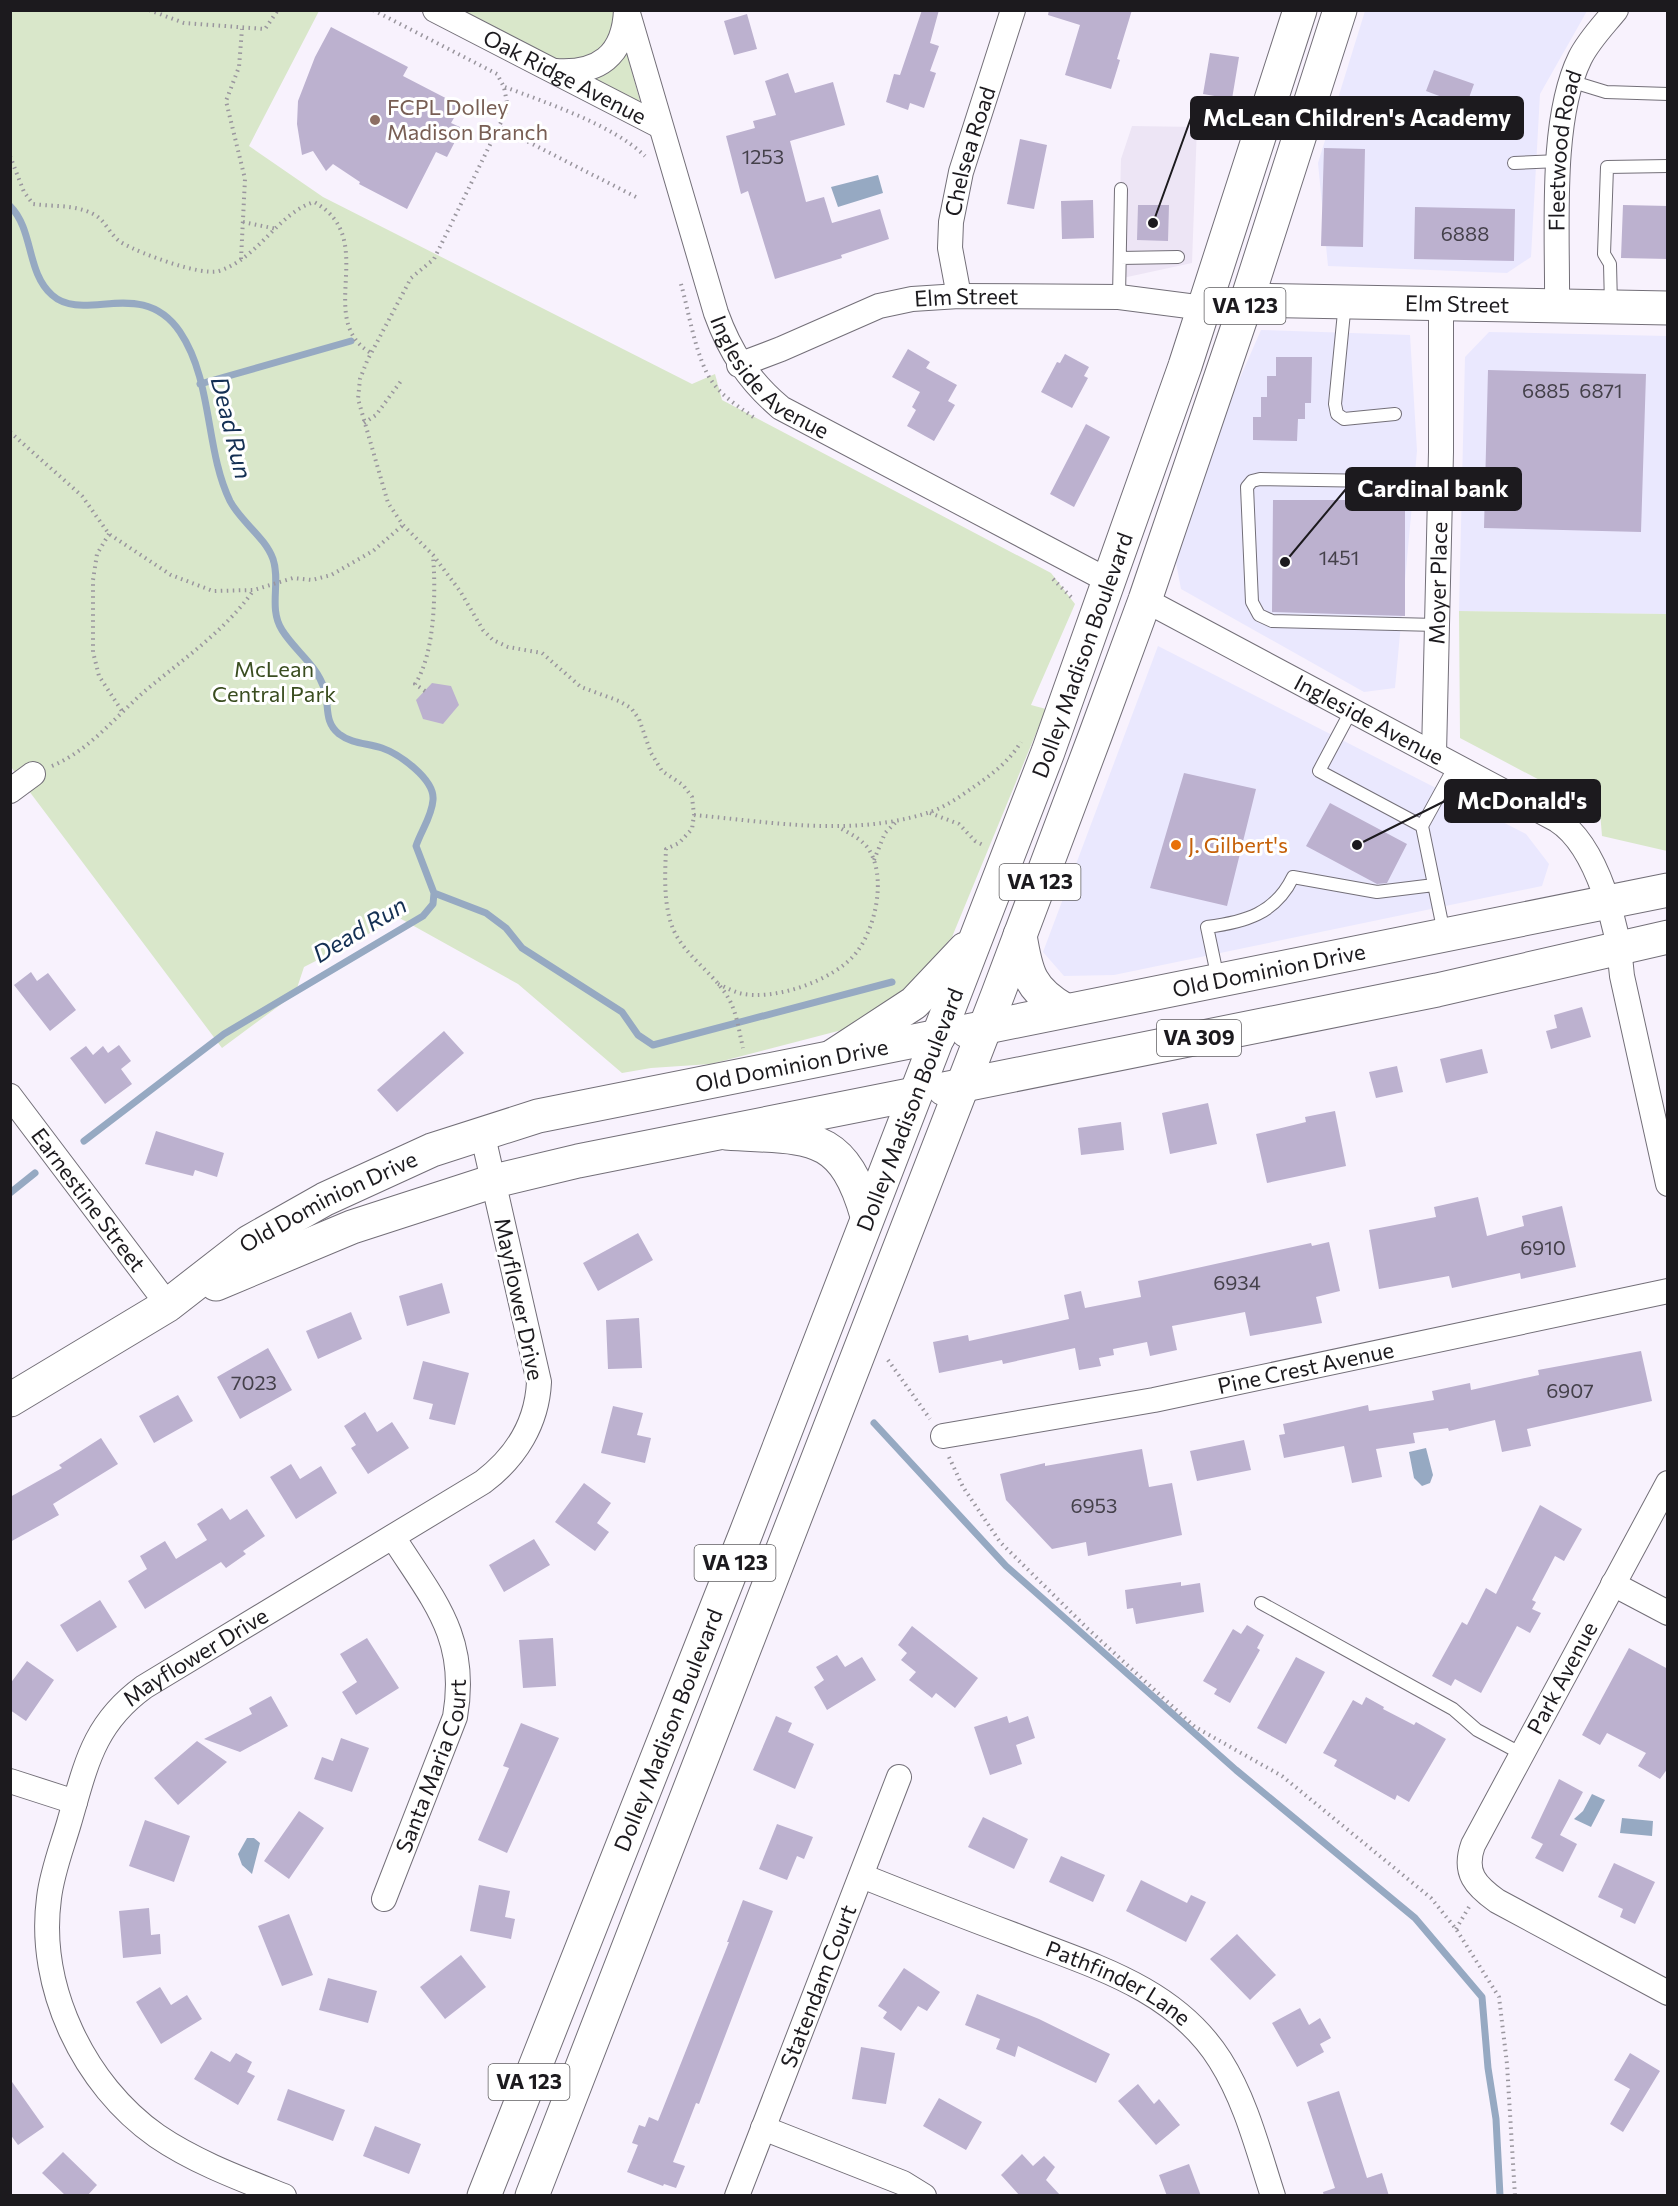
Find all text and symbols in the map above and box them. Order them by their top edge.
street label: Oak Ridge Avenue [479,23,651,130]
street label: Fleetwood Road [1543,66,1587,231]
street label: Chelsea Road [939,83,1001,218]
place label: FCPL Dolley Madison Branch [387,93,548,145]
callout: McLean Children's Academy [1191,97,1523,139]
text: McLean Children's Academy [1203,102,1511,131]
marker: FCPL Dolley Madison Branch [368,113,382,127]
house number: 1253 [742,144,784,168]
house number: 6888 [1441,221,1489,245]
street label: Elm Street [913,282,1018,312]
road number: VA 123 [1204,288,1286,324]
street label: Elm Street [1405,289,1509,318]
street label: Ingleside Avenue [705,311,834,444]
water label: Dead Run [206,373,259,482]
house number: 6885 [1522,378,1570,402]
house number: 6871 [1579,378,1623,402]
callout: Cardinal bank [1346,468,1521,510]
text: Cardinal bank [1357,473,1509,502]
street label: Moyer Place [1423,521,1452,645]
street label: Dolley Madison Boulevard [1025,529,1138,781]
house number: 1451 [1319,545,1359,569]
park label: McLean Central Park [212,655,336,707]
street label: Ingleside Avenue [1290,668,1449,770]
callout: McDonald's [1445,780,1600,822]
text: McDonald's [1457,785,1587,814]
place label: J. Gilbert's [1188,831,1288,858]
marker: J. Gilbert's [1169,838,1183,852]
road number: VA 123 [1000,864,1080,900]
water label: Dead Run [307,889,411,968]
street label: Old Dominion Drive [1170,937,1368,1002]
street label: Dolley Madison Boulevard [850,984,969,1235]
road number: VA 309 [1157,1020,1241,1056]
street label: Old Dominion Drive [693,1032,890,1097]
street label: Earnestine Street [26,1122,152,1277]
street label: Old Dominion Drive [233,1145,421,1258]
street label: Mayflower Drive [489,1215,550,1383]
house number: 6910 [1520,1235,1566,1259]
house number: 6934 [1213,1270,1261,1294]
street label: Pine Crest Avenue [1215,1336,1396,1399]
house number: 7023 [231,1370,277,1394]
house number: 6907 [1546,1378,1594,1402]
house number: 6953 [1071,1493,1117,1517]
road number: VA 123 [694,1545,776,1581]
street label: Mayflower Drive [117,1601,273,1712]
street label: Dolley Madison Boulevard [608,1605,728,1855]
street label: Park Avenue [1521,1617,1602,1739]
street label: Santa Maria Court [389,1679,471,1857]
street label: Statendam Court [774,1901,861,2071]
street label: Pathfinder Lane [1042,1934,1197,2031]
road number: VA 123 [488,2064,570,2100]

